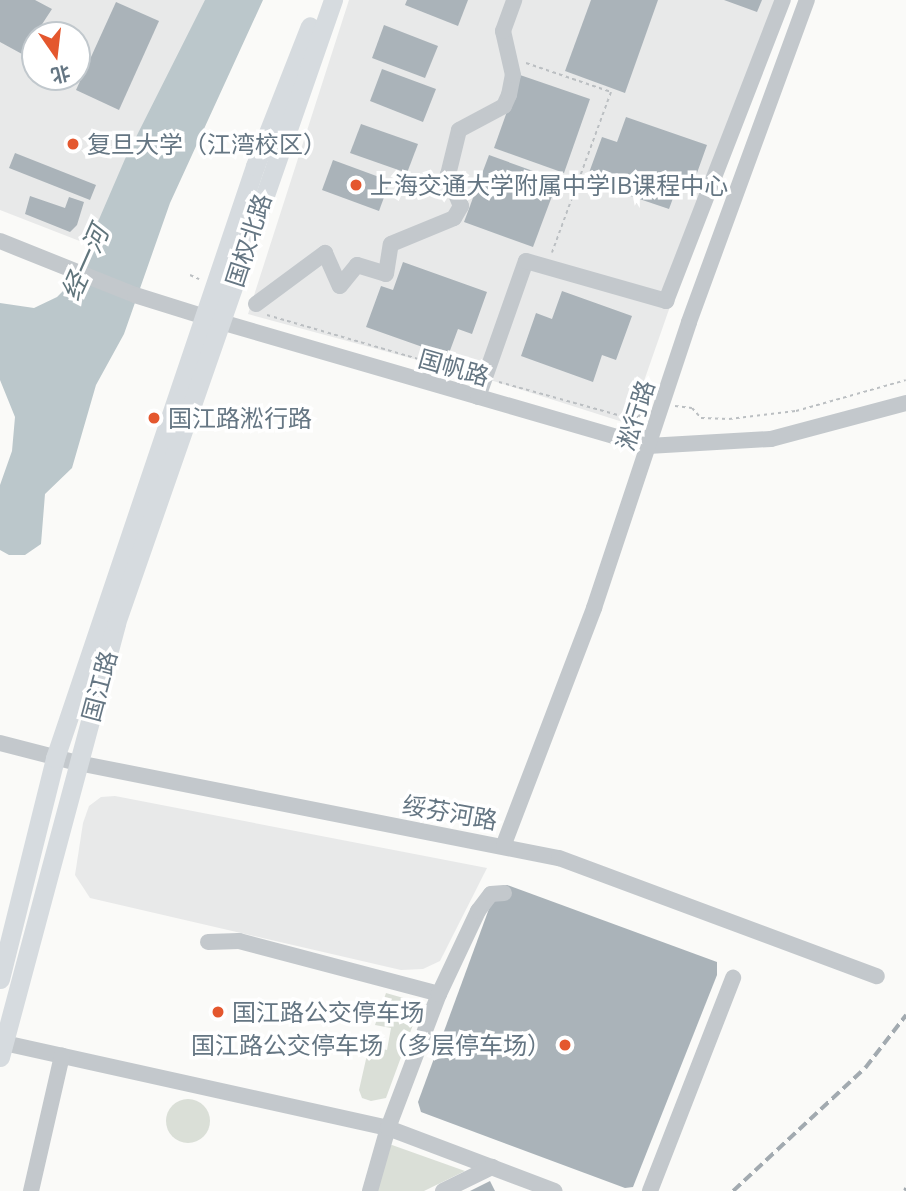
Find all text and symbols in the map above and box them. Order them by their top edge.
north arrow [21,21,91,91]
text: 北 [48,60,73,89]
place label: 复旦大学（江湾校区） [87,130,327,158]
marker: 复旦大学（江湾校区） [65,136,81,152]
place label: 上海交通大学附属中学IB课程中心 [370,171,728,199]
marker: 上海交通大学附属中学IB课程中心 [348,177,364,193]
street label: 国权北路 [219,190,277,290]
water label: 经一河 [55,221,115,305]
street label: 国帆路 [415,343,493,391]
street label: 淞行路 [610,376,660,454]
place label: 国江路淞行路 [168,404,312,432]
marker: 国江路淞行路 [146,410,162,426]
street label: 国江路 [76,647,122,725]
street label: 绥芬河路 [400,789,500,835]
place label: 国江路公交停车场 [232,998,424,1026]
marker: 国江路公交停车场 [210,1004,226,1020]
place label: 国江路公交停车场（多层停车场） [191,1031,551,1059]
marker: 国江路公交停车场（多层停车场） [557,1037,573,1053]

